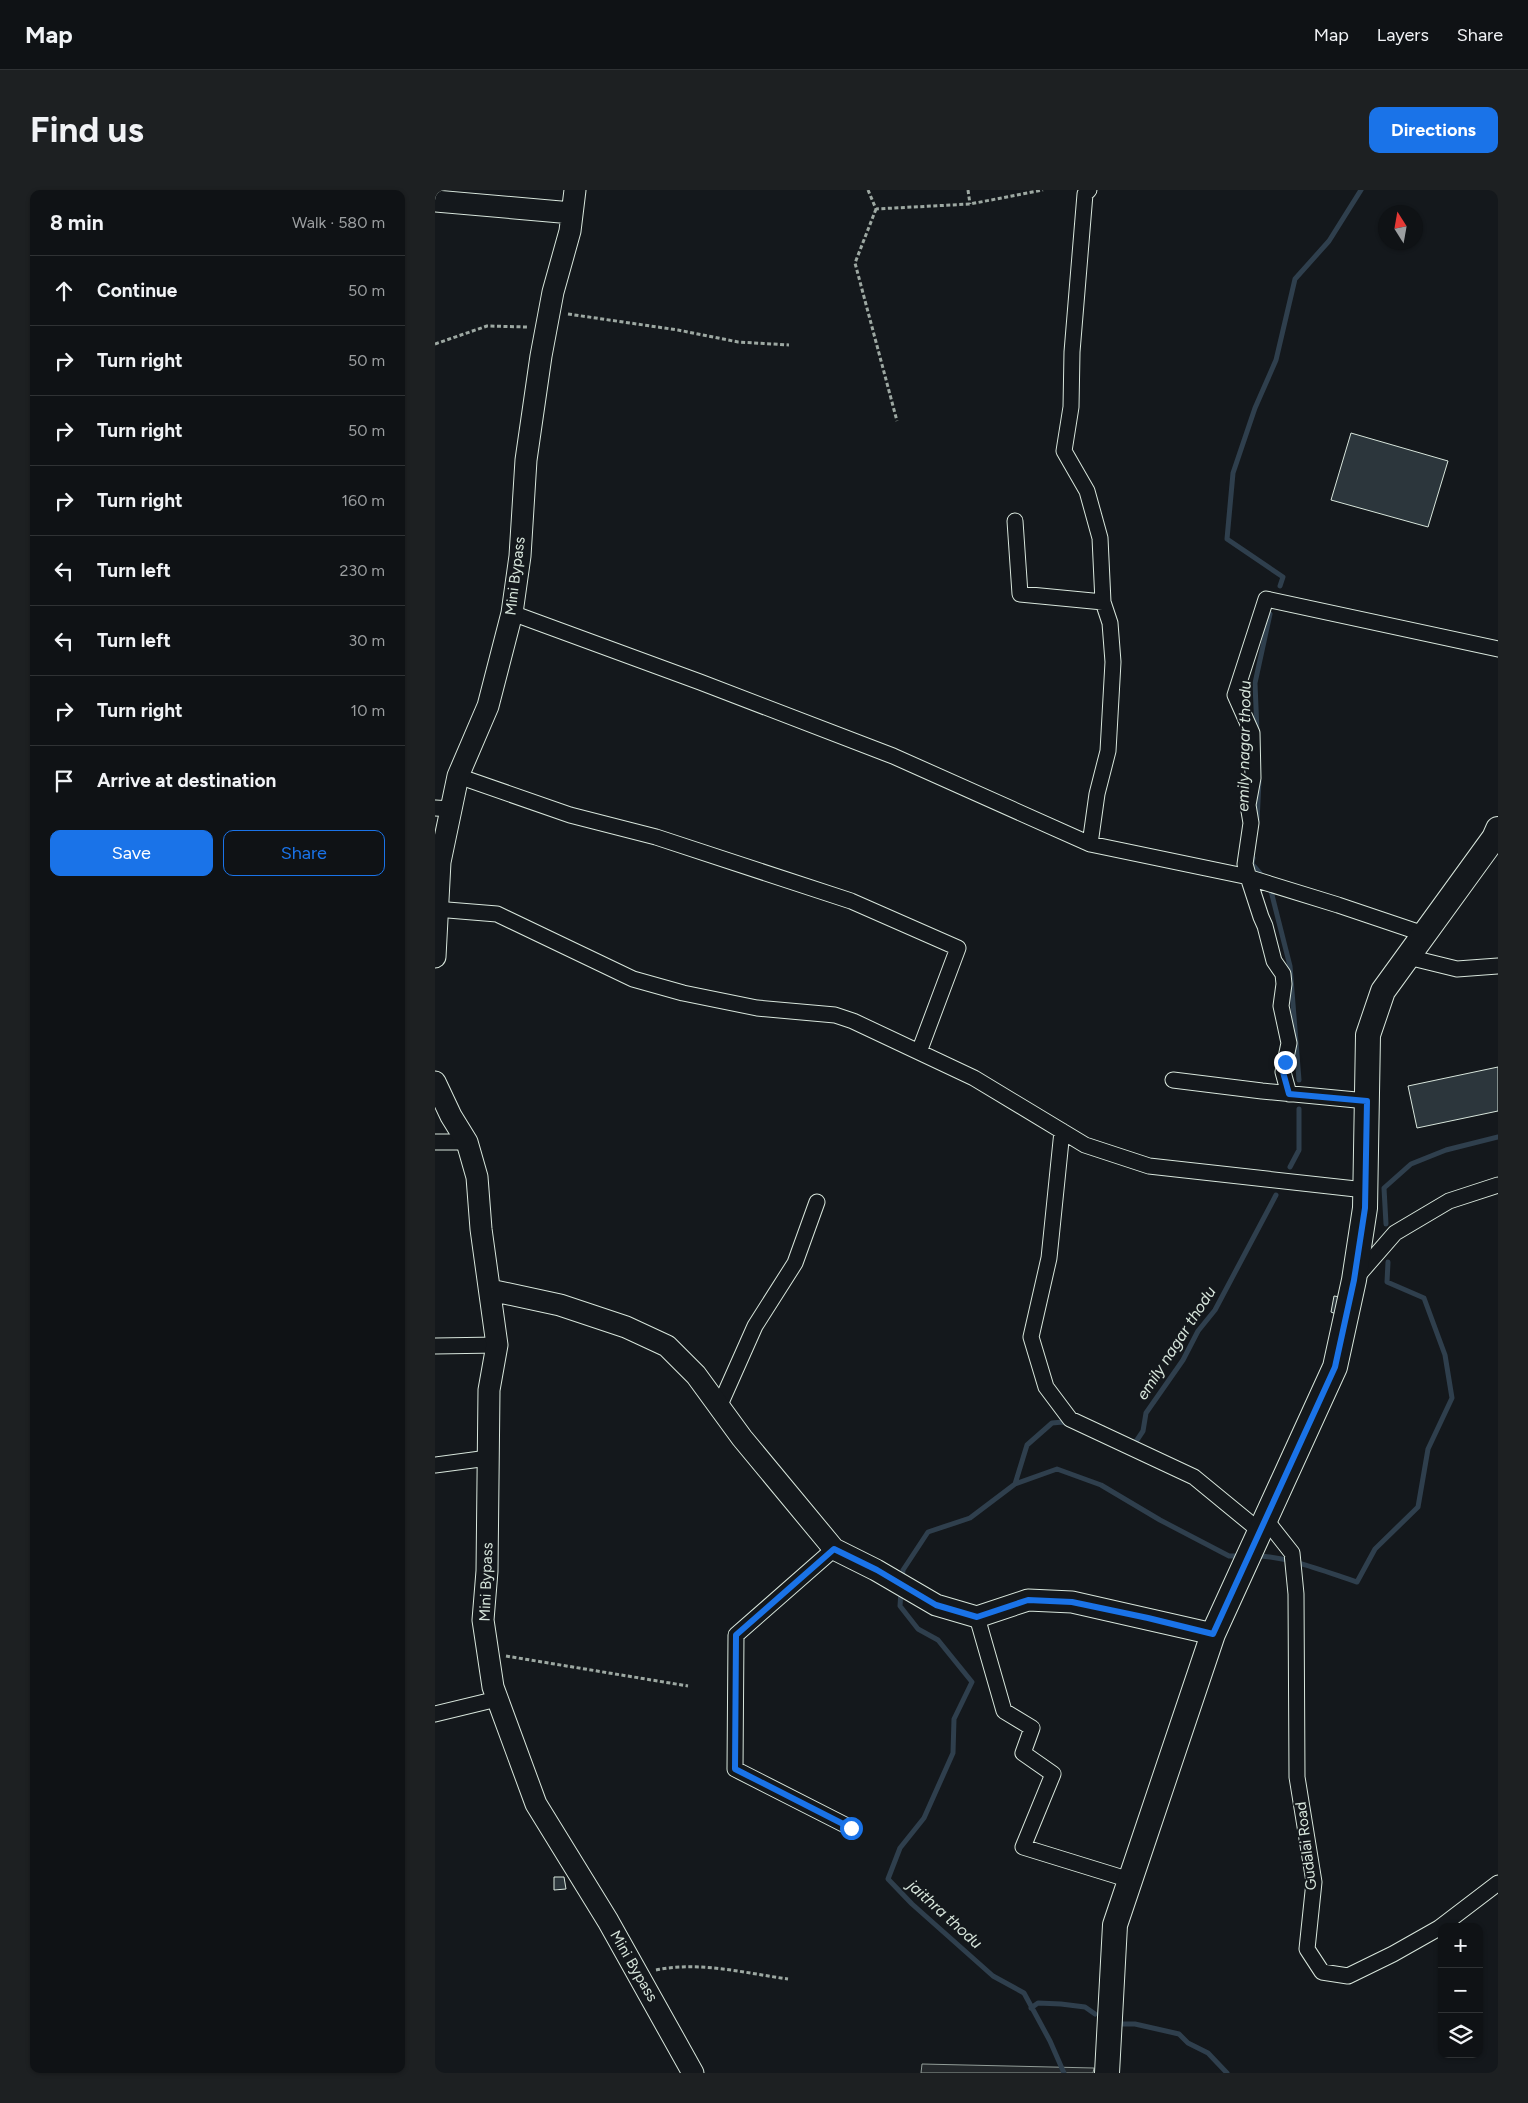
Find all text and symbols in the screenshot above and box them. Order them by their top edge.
text: Map [25,20,73,49]
text: Map [1314,24,1349,46]
text: Layers [1377,24,1429,46]
text: Share [1457,24,1503,46]
button: Directions [1369,107,1498,153]
text: Find us [30,109,144,151]
north arrow [1378,205,1423,250]
text: 8 min [50,210,104,235]
text: Walk · 580 m [292,213,385,232]
icon: ahead [50,277,78,305]
text: Continue [97,279,177,302]
text: 50 m [348,281,385,300]
icon: right [50,347,78,375]
text: Turn right [97,349,183,372]
text: 50 m [348,351,385,370]
icon: right [50,417,78,445]
text: Turn right [97,419,183,442]
text: 50 m [348,421,385,440]
icon: right [50,487,78,515]
text: Turn right [97,489,183,512]
text: 160 m [342,491,385,510]
street label: Mini Bypass [501,536,529,616]
icon: left [50,557,78,585]
text: Turn left [97,559,171,582]
text: 230 m [340,561,385,580]
icon: left [50,627,78,655]
text: Turn left [97,629,171,652]
text: 30 m [348,631,385,650]
water label: emily nagar thodu [1233,680,1255,812]
icon: right [50,697,78,725]
text: Turn right [97,699,183,722]
text: 10 m [351,701,385,720]
icon: arrive [50,767,78,795]
text: Arrive at destination [97,769,276,792]
button: Save [50,830,213,876]
button: Share [223,830,385,876]
route end [1274,1051,1297,1074]
water label: emily nagar thodu [1132,1283,1220,1403]
street label: Mini Bypass [476,1542,496,1622]
street label: Gudalai Road [1292,1801,1320,1891]
route start [840,1817,863,1840]
water label: jaithra thodu [902,1874,986,1953]
map controls [1438,1923,1483,2058]
button: + [1438,1923,1483,1968]
street label: Mini Bypass [606,1927,662,2005]
button: − [1438,1968,1483,2013]
button: layers [1438,2013,1483,2058]

